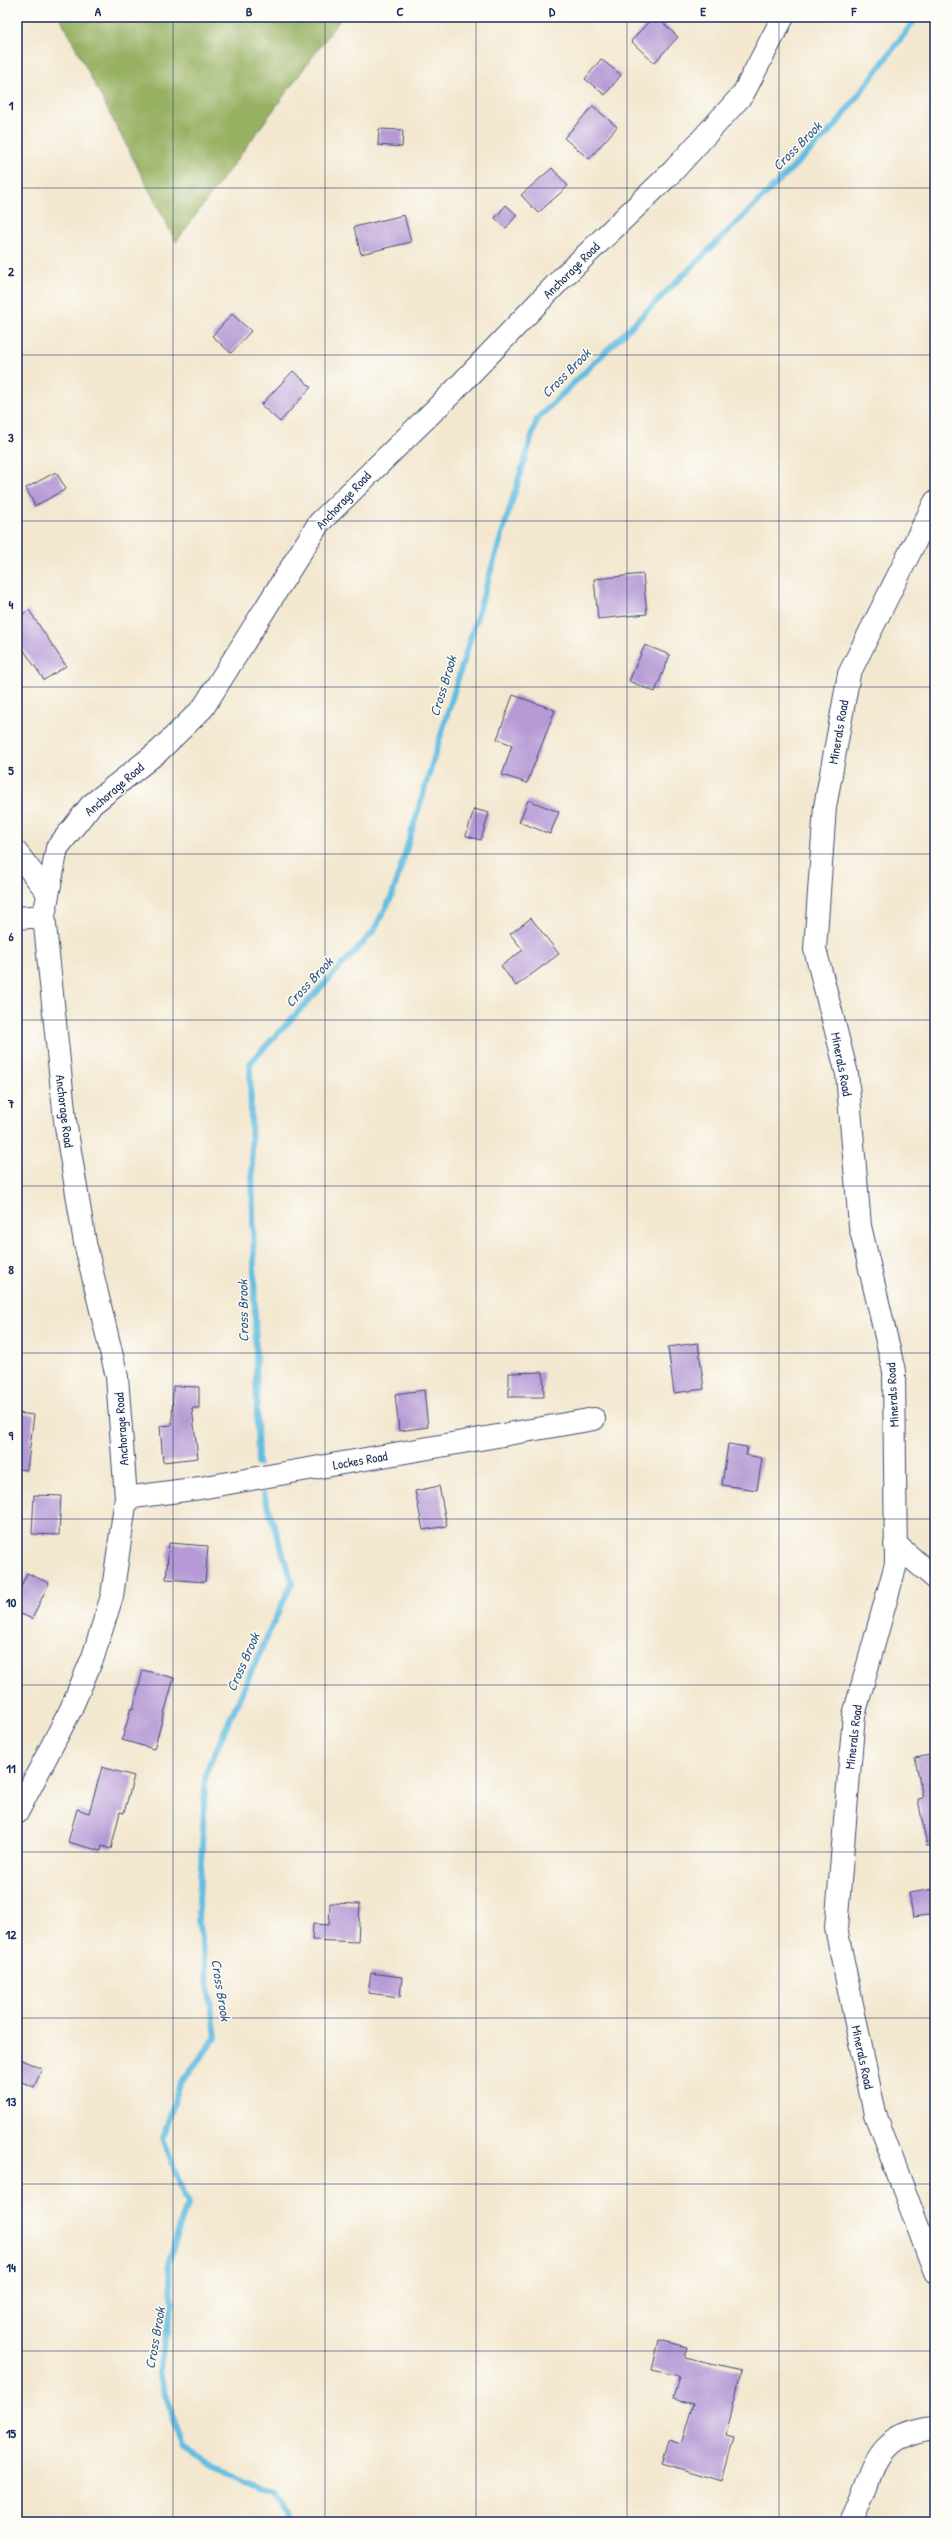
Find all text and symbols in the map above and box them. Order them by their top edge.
text: A [95,2,102,20]
text: B [246,2,253,20]
text: C [396,2,404,20]
text: D [549,2,556,20]
text: E [700,2,706,20]
text: F [851,2,858,20]
text: 1 [9,96,14,114]
water label: Cross Brook [768,116,826,174]
street label: Anchorage Road [539,238,603,302]
text: 2 [8,262,15,280]
water label: Cross Brook [537,343,595,401]
text: 3 [8,428,14,446]
street label: Anchorage Road [311,467,375,533]
text: 4 [9,595,14,613]
water label: Cross Brook [424,652,461,718]
street label: Minerals Road [824,699,852,765]
street label: Anchorage Road [80,758,148,820]
text: 5 [8,761,14,779]
text: 6 [8,927,14,945]
water label: Cross Brook [280,952,338,1011]
street label: Minerals Road [827,1031,857,1097]
street label: Anchorage Road [52,1074,78,1148]
text: 7 [7,1094,15,1112]
text: 8 [8,1260,14,1278]
water label: Cross Brook [232,1279,253,1342]
street label: Minerals Road [881,1362,903,1428]
street label: Anchorage Road [109,1392,133,1466]
text: 9 [9,1426,14,1444]
street label: Lockes Road [331,1446,389,1474]
text: 10 [6,1593,16,1611]
water label: Cross Brook [221,1628,264,1694]
street label: Minerals Road [840,1704,866,1770]
text: 11 [6,1759,16,1777]
text: 12 [6,1925,17,1943]
water label: Cross Brook [207,1958,236,2023]
street label: Minerals Road [847,2024,879,2090]
text: 13 [6,2092,16,2110]
text: 14 [6,2258,16,2276]
water label: Cross Brook [140,2304,169,2370]
text: 15 [6,2424,17,2442]

